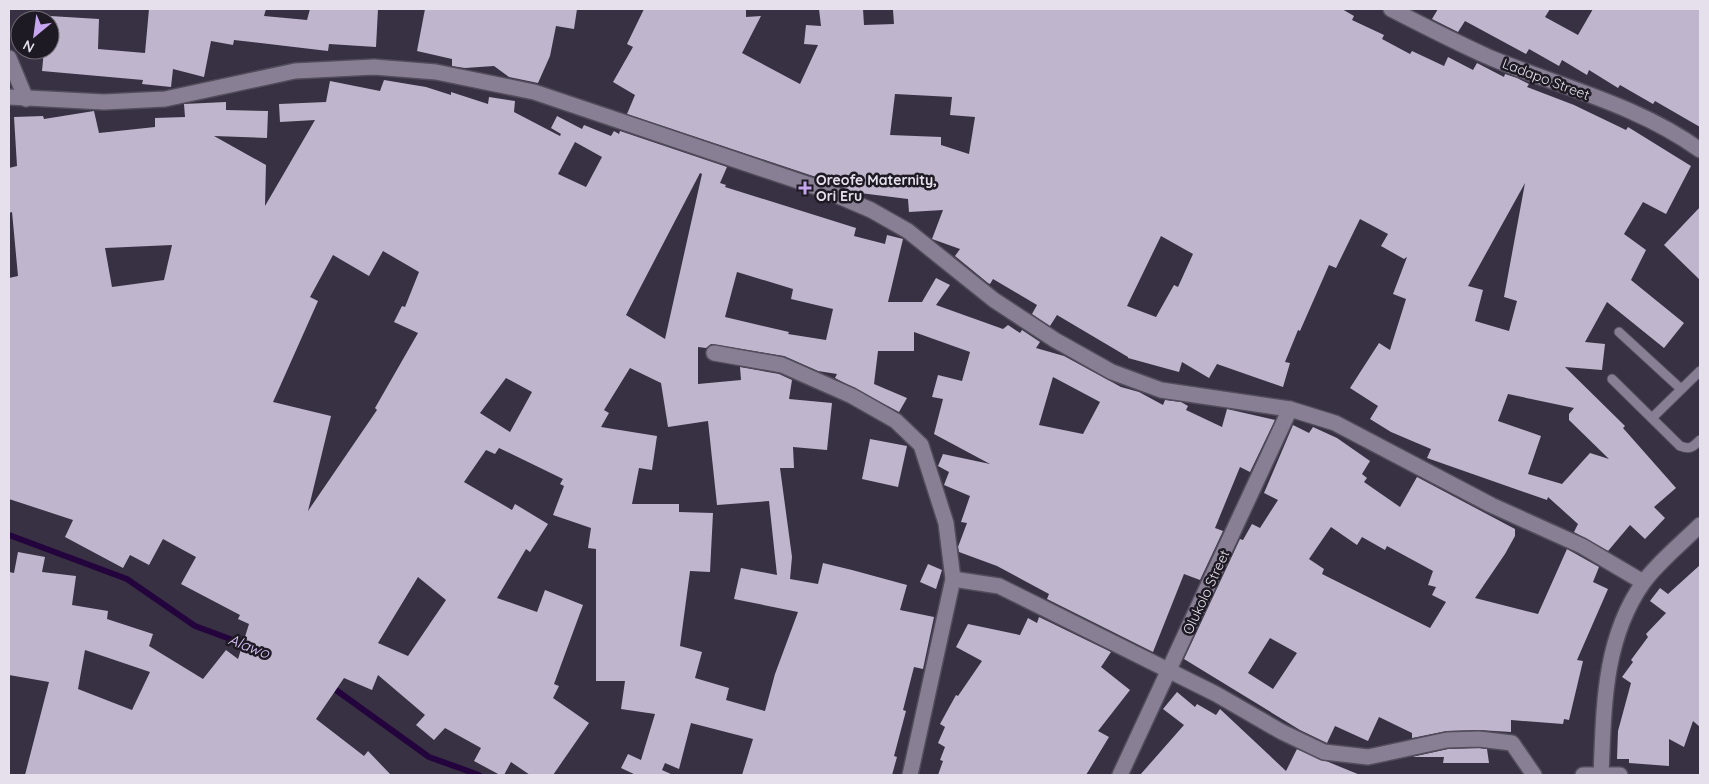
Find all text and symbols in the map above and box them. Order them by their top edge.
north arrow [10,10,60,60]
text: N [20,36,38,57]
street label: Ladapo Street [1500,54,1592,104]
place label: Oreofe Maternity, Ori Eru [816,171,937,205]
marker: Oreofe Maternity, Ori Eru [798,181,812,195]
street label: Olukolo Street [1179,547,1234,637]
water label: Alawo [226,630,273,663]

